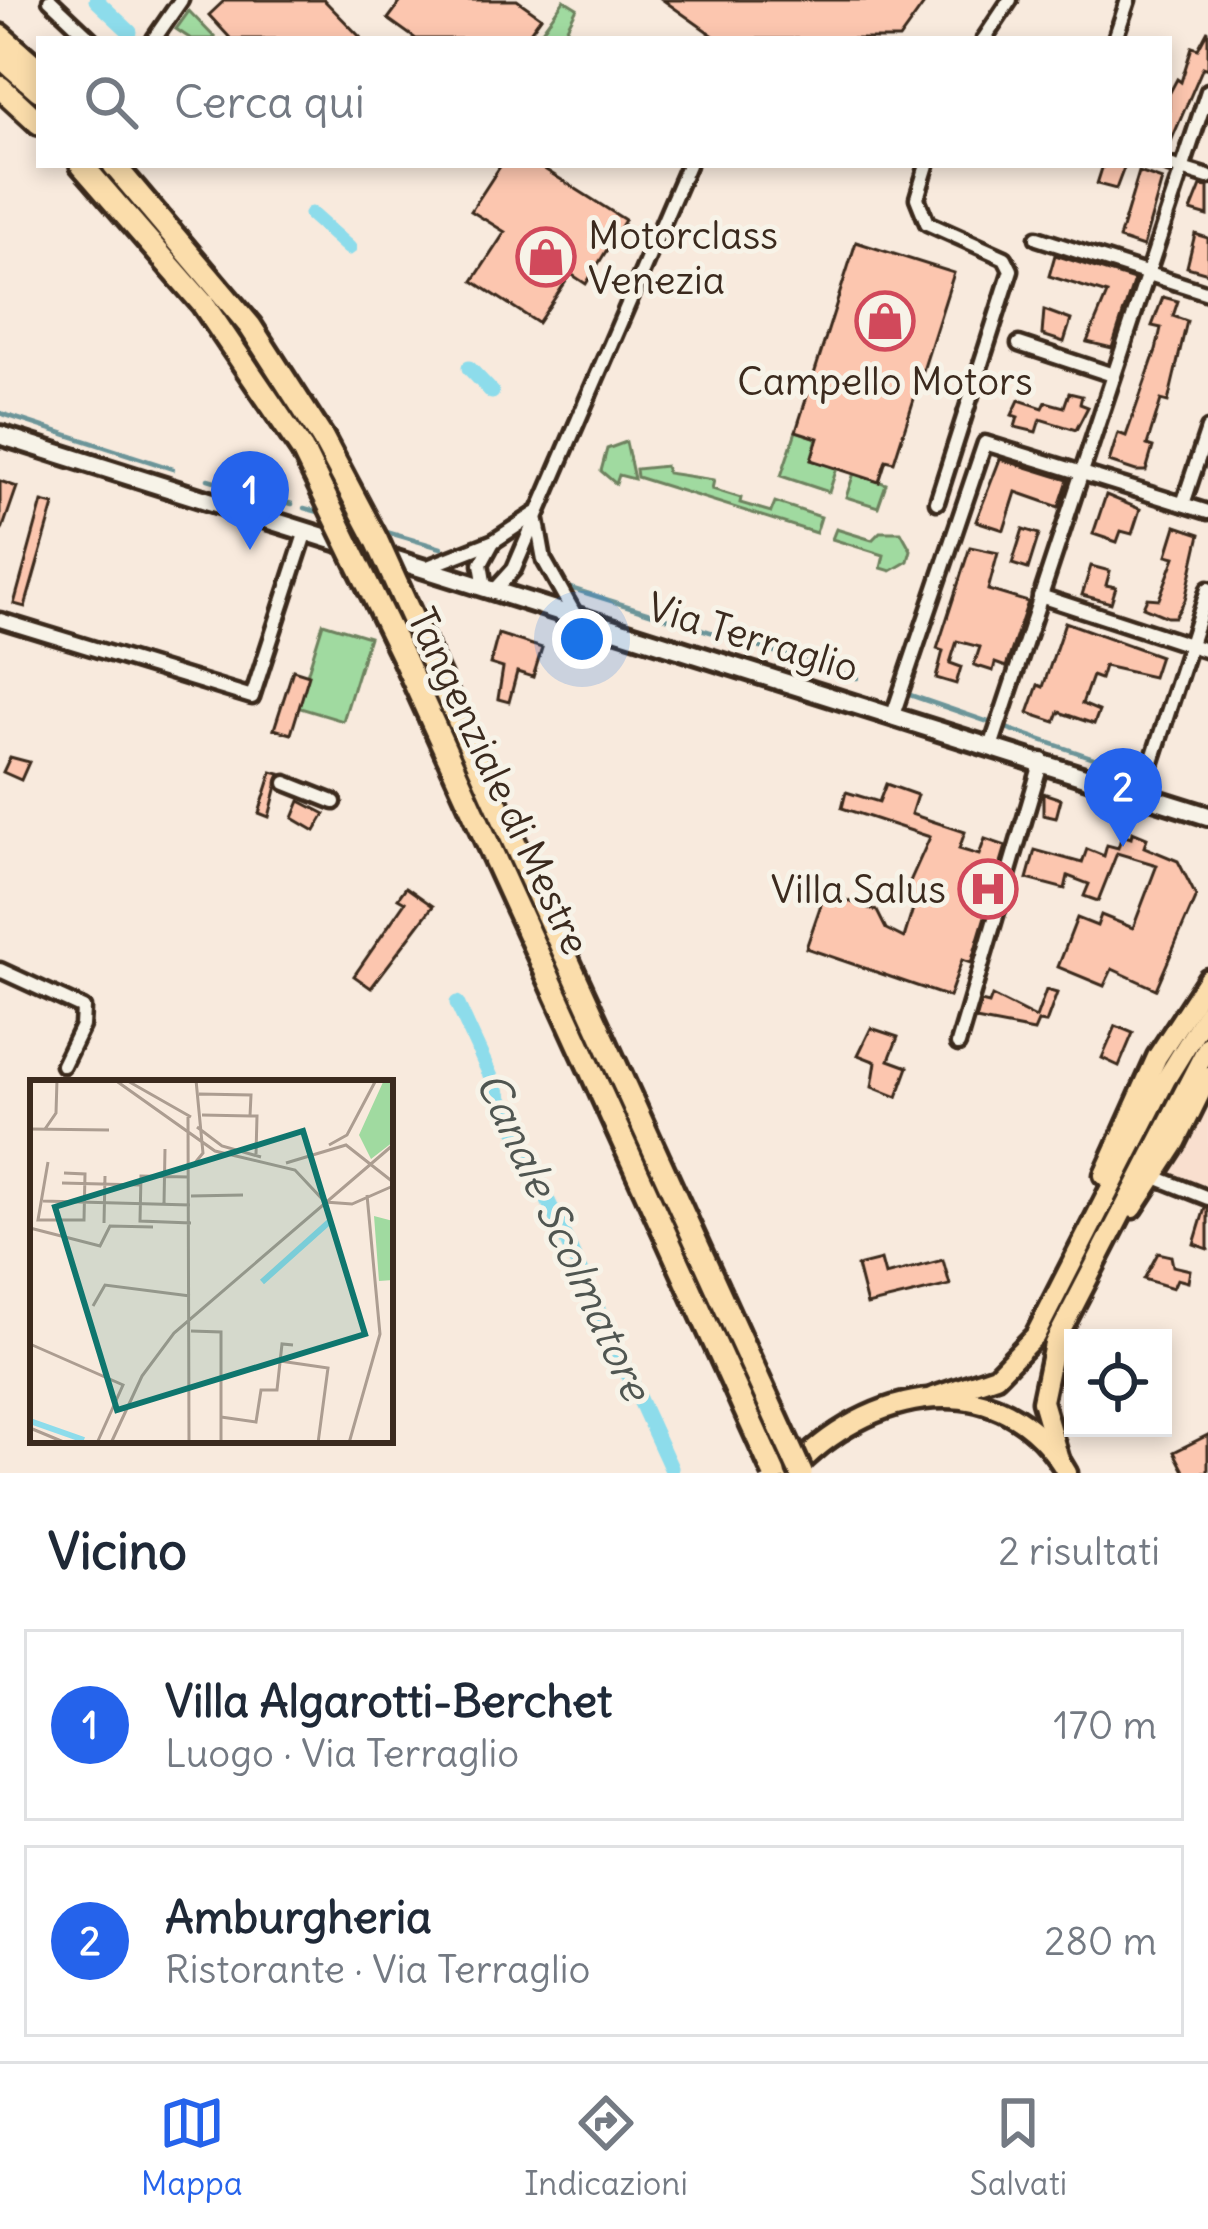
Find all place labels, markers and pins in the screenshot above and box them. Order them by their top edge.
place label: Motorclass Venezia [588,211,778,305]
shop icon: Motorclass Venezia [515,226,577,288]
shop icon: Campello Motors [854,290,916,352]
place label: Campello Motors [737,357,1033,406]
pin: 1 [211,451,289,550]
pin: 2 [1084,748,1162,847]
hospital icon: Villa Salus [957,858,1019,920]
place label: Villa Salus [771,865,946,914]

